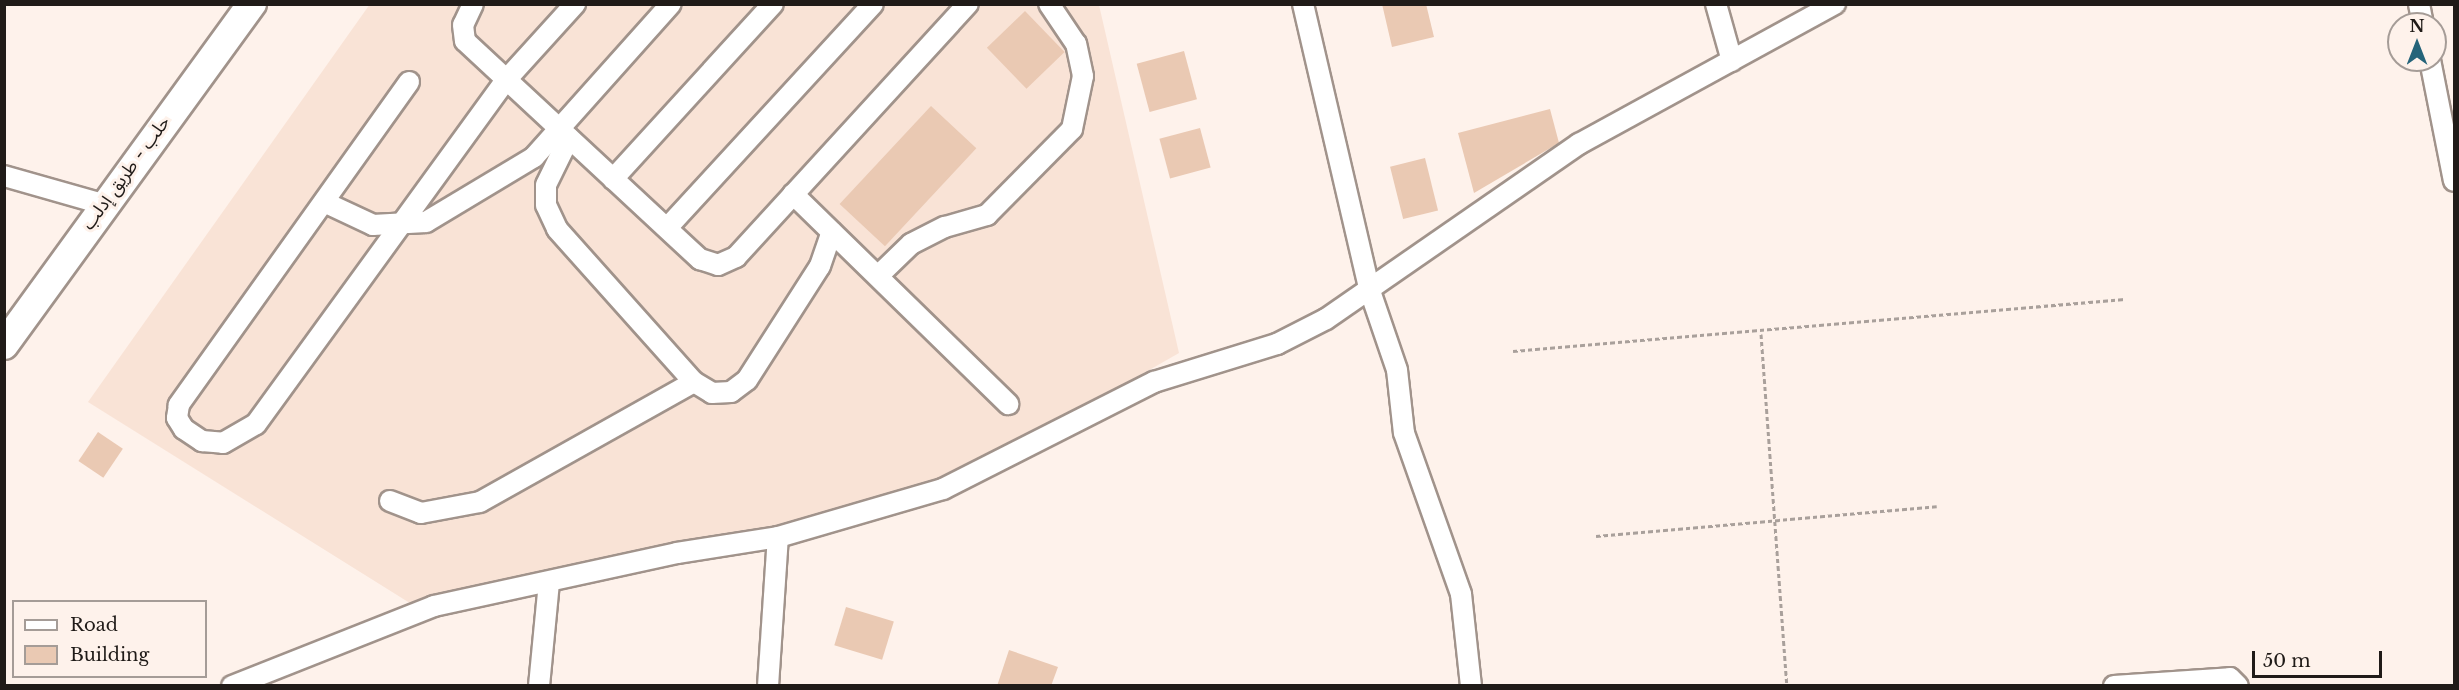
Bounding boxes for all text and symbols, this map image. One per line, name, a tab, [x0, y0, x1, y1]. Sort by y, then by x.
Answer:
north arrow	[2387, 12, 2447, 72]
text: N	[2409, 16, 2425, 36]
street label: حلب - طريق إدلب	[77, 112, 175, 234]
legend	[12, 600, 207, 678]
text: Road	[70, 614, 118, 636]
scale bar	[2255, 639, 2386, 677]
text: Building	[70, 644, 149, 666]
text: 50 m	[2263, 650, 2311, 672]

